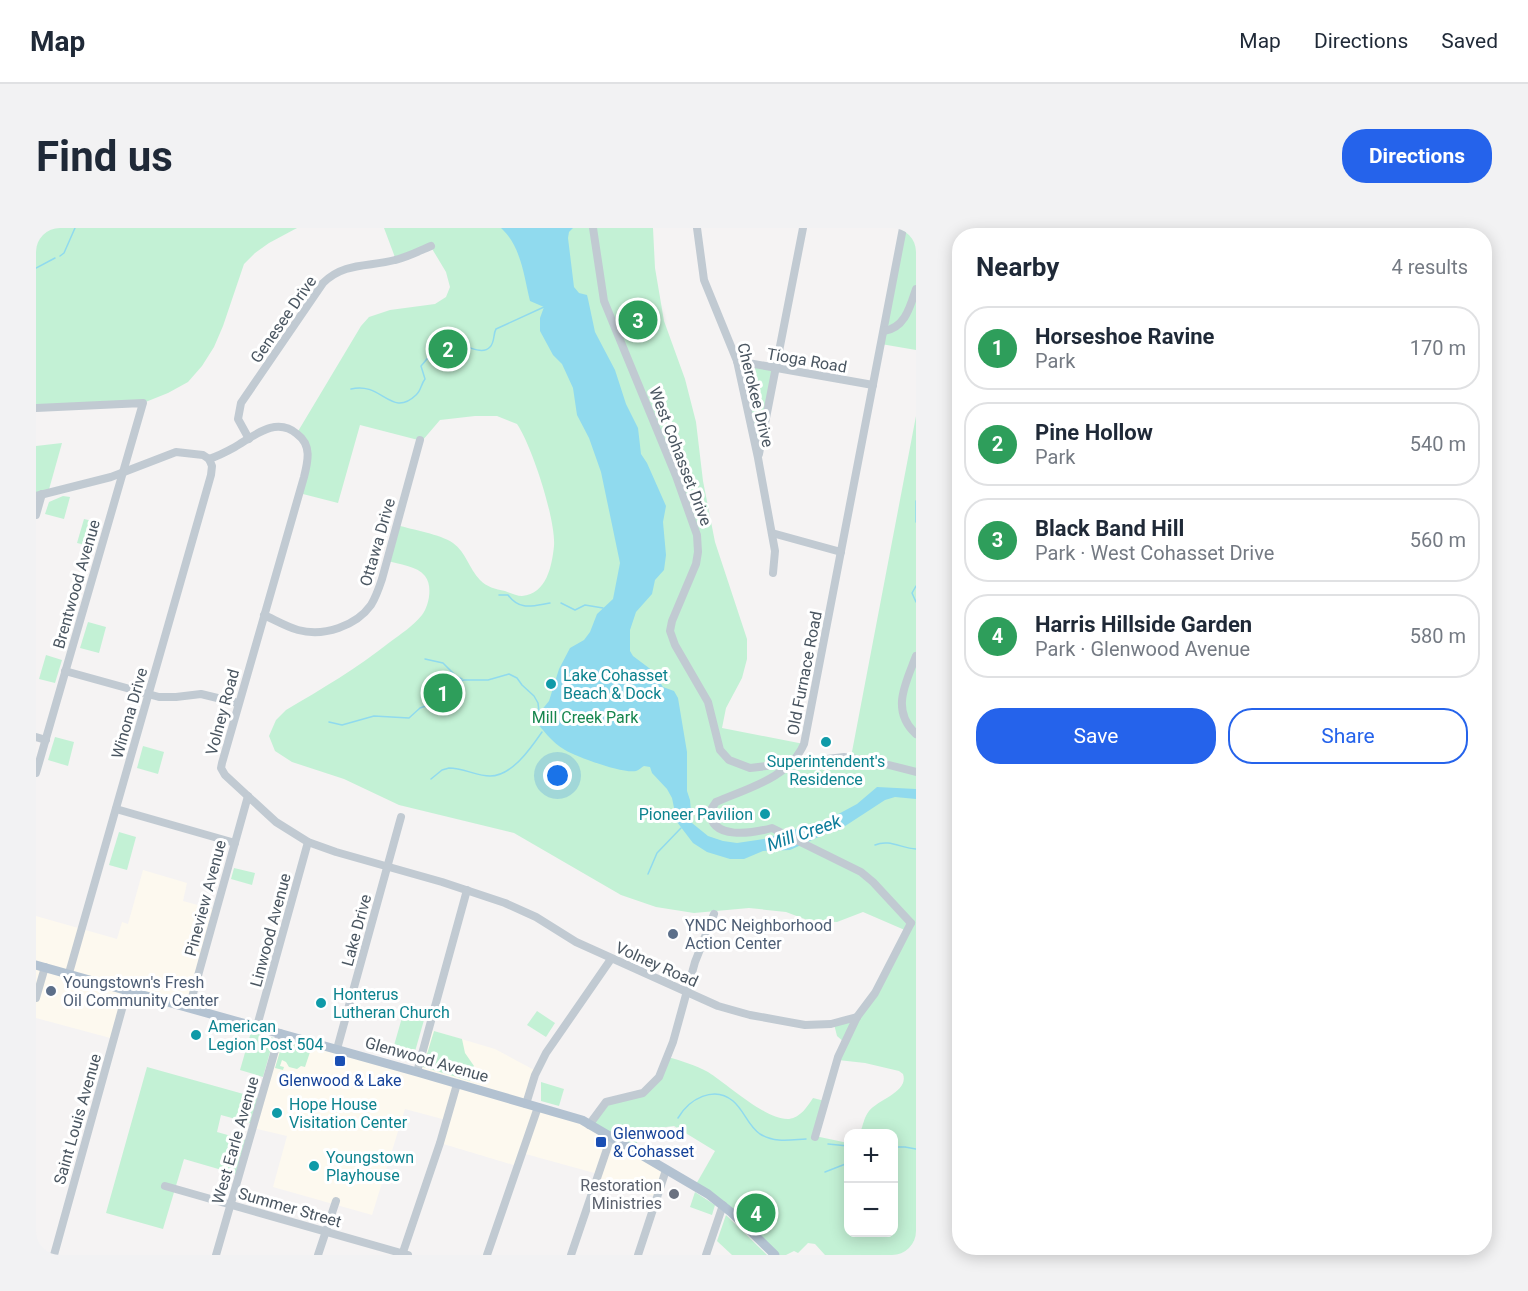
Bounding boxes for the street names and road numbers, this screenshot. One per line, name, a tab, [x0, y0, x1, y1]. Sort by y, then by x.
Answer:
street label: Genesee Drive	[246, 272, 320, 366]
street label: Cherokee Drive	[733, 341, 778, 449]
street label: Tioga Road	[765, 344, 848, 377]
street label: West Cohasset Drive	[645, 384, 716, 528]
street label: Ottawa Drive	[356, 496, 399, 588]
street label: Brentwood Avenue	[49, 517, 104, 651]
street label: Old Furnace Road	[783, 609, 826, 737]
street label: Winona Drive	[107, 666, 151, 761]
street label: Volney Road	[202, 667, 243, 757]
street label: Pineview Avenue	[181, 838, 230, 958]
street label: Linwood Avenue	[246, 871, 295, 989]
street label: Lake Drive	[338, 892, 375, 968]
street label: Volney Road	[613, 938, 701, 991]
street label: Glenwood Avenue	[363, 1033, 491, 1086]
street label: Saint Louis Avenue	[50, 1052, 105, 1187]
street label: West Earle Avenue	[208, 1074, 263, 1206]
street label: Summer Street	[236, 1184, 344, 1231]

